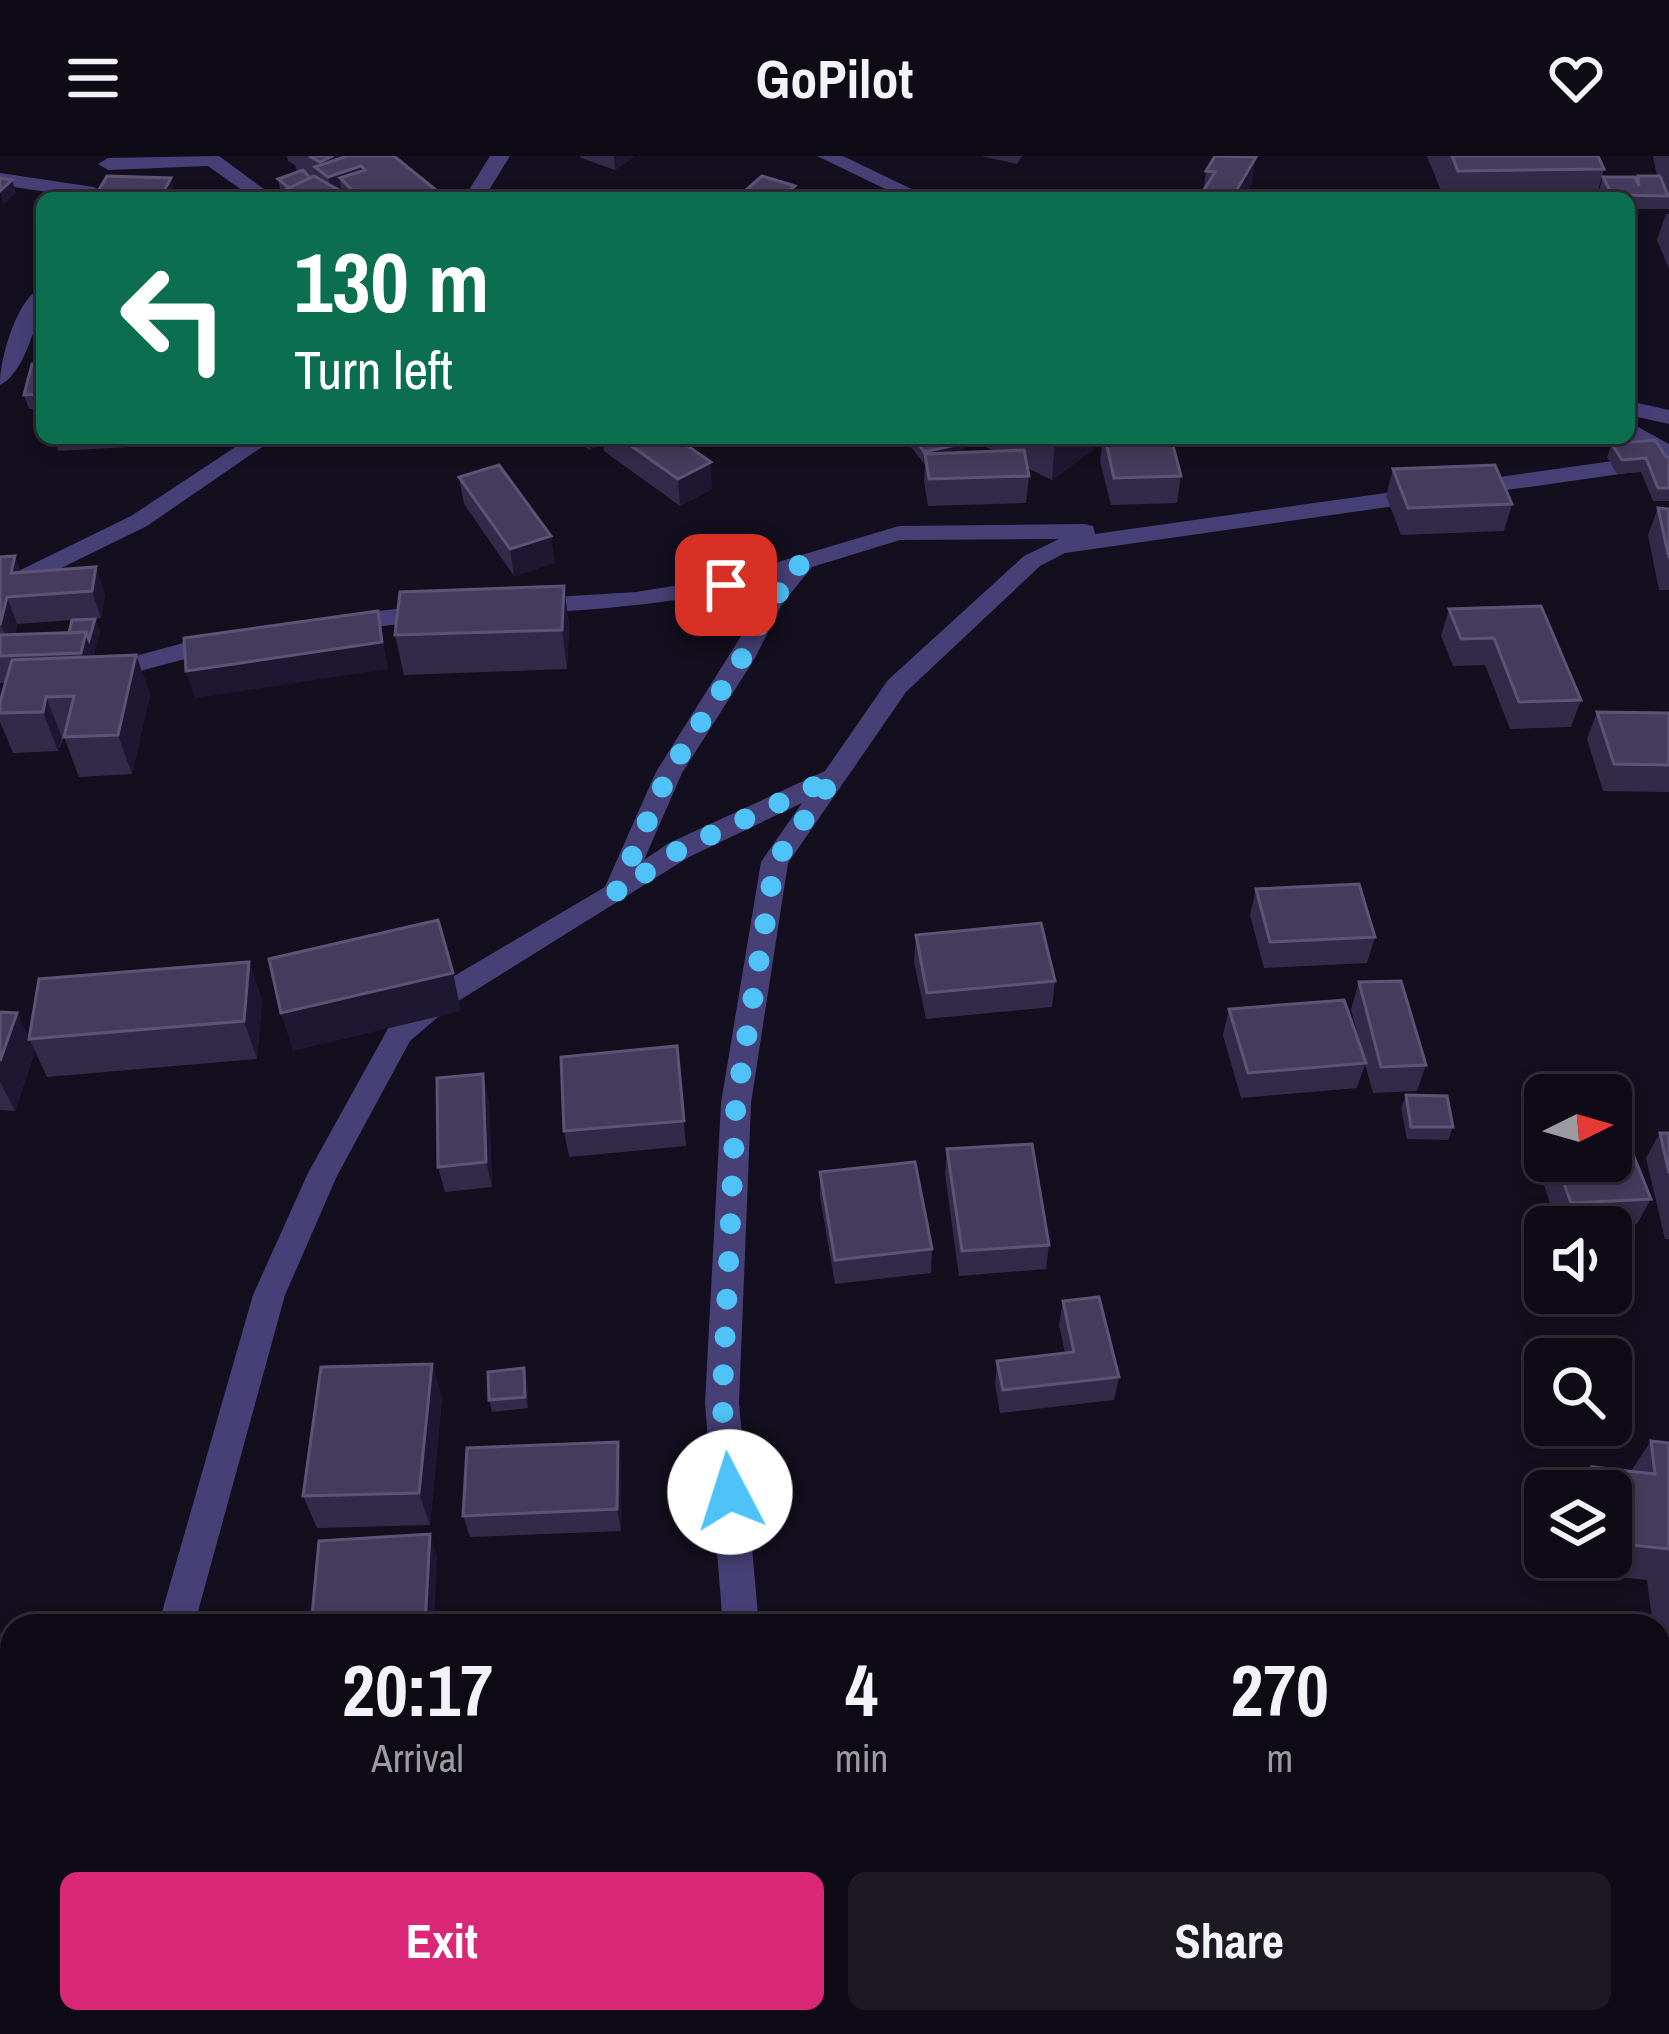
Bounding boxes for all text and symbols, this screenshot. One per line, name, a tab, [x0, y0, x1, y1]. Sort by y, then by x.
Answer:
text: GoPilot	[756, 42, 913, 115]
icon: menu	[60, 45, 126, 111]
icon: heart	[1543, 45, 1609, 111]
text: 130 m	[294, 225, 489, 338]
icon: left	[96, 240, 252, 396]
text: Turn left	[294, 333, 453, 406]
pin	[675, 534, 777, 636]
icon: arrive	[693, 552, 759, 618]
north arrow	[1524, 1074, 1632, 1182]
map controls	[1524, 1074, 1632, 1578]
button: sound	[1524, 1206, 1632, 1314]
button: search	[1524, 1338, 1632, 1446]
position arrow	[667, 1429, 793, 1555]
button: layers	[1524, 1470, 1632, 1578]
text: 20:17	[342, 1641, 493, 1738]
text: 4	[845, 1641, 878, 1738]
text: 270	[1230, 1641, 1329, 1738]
text: Arrival	[371, 1732, 464, 1784]
text: min	[835, 1732, 888, 1784]
text: m	[1266, 1732, 1293, 1784]
button: Exit	[60, 1872, 824, 2010]
button: Share	[848, 1872, 1611, 2010]

